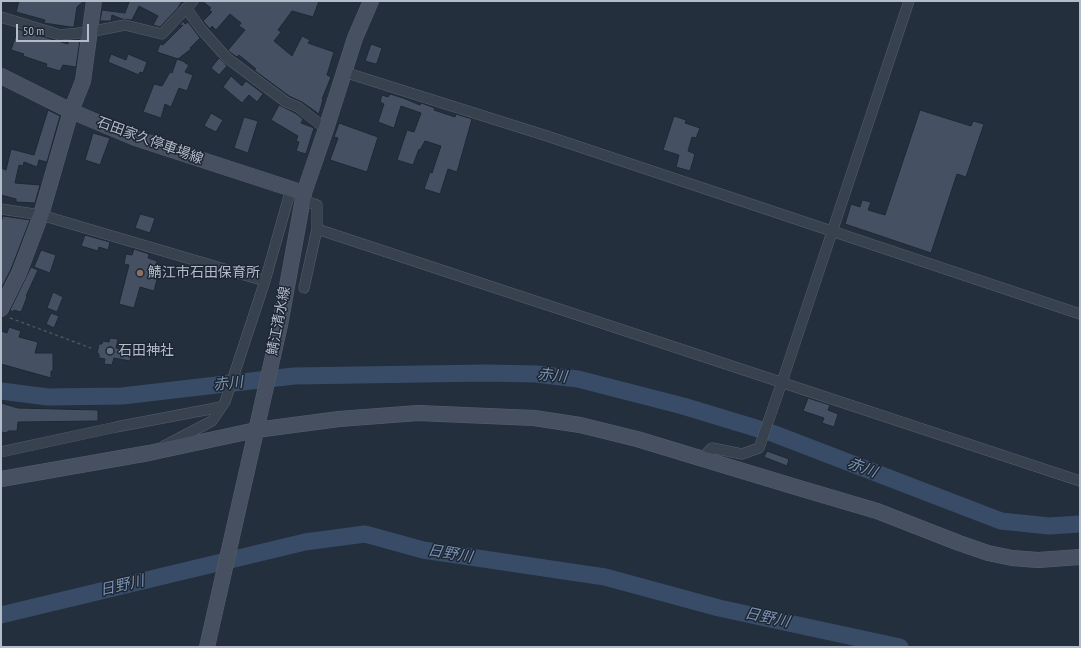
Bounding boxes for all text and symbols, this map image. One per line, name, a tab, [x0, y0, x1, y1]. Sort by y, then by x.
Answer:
scale bar	[18, 16, 91, 42]
text: 50 m	[23, 23, 44, 38]
street label: 石田家久停車場線	[95, 114, 205, 168]
place label: 鯖江市石田保育所	[148, 265, 260, 281]
marker: 鯖江市石田保育所	[135, 268, 145, 278]
street label: 鯖江清水線	[264, 285, 294, 357]
place label: 石田神社	[118, 343, 174, 359]
marker: 石田神社	[105, 346, 115, 356]
water label: 赤川	[536, 365, 568, 387]
water label: 赤川	[212, 373, 244, 395]
water label: 赤川	[845, 454, 879, 482]
water label: 日野川	[426, 542, 474, 566]
water label: 日野川	[98, 572, 146, 600]
water label: 日野川	[743, 605, 791, 631]

